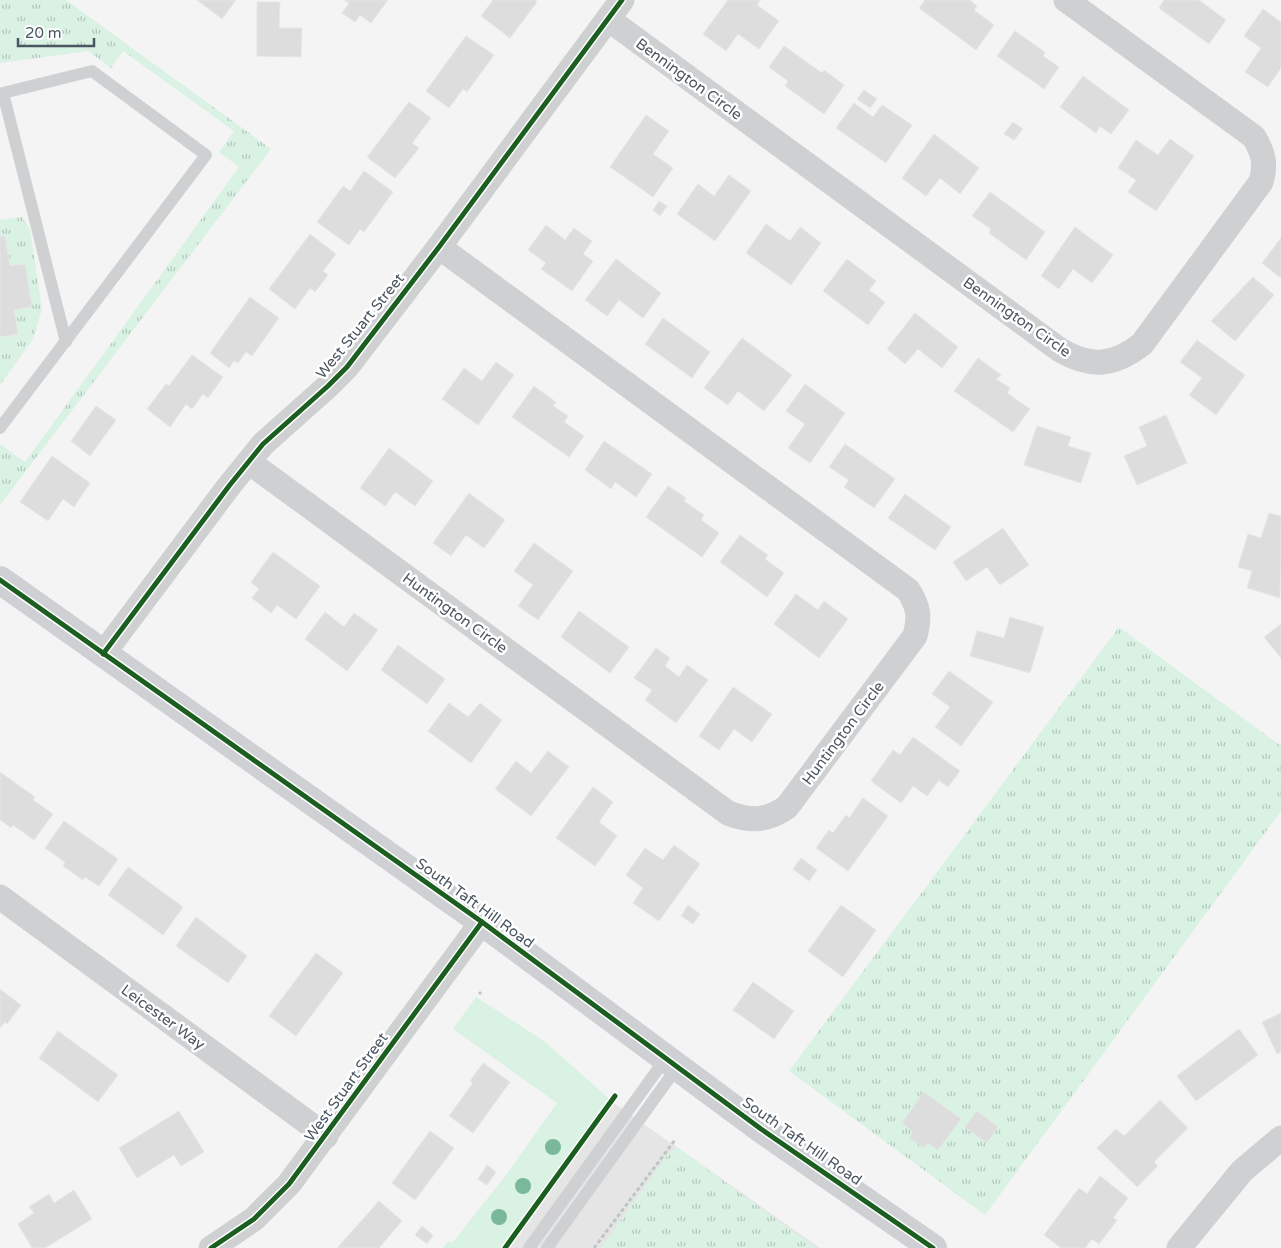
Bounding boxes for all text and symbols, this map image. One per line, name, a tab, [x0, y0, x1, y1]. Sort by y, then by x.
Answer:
scale bar	[18, 15, 94, 47]
text: 20 m	[25, 24, 62, 42]
street label: Bennington Circle	[632, 34, 746, 124]
street label: West Stuart Street	[312, 270, 408, 382]
street label: Bennington Circle	[960, 273, 1074, 361]
street label: Huntington Circle	[399, 569, 511, 657]
street label: Huntington Circle	[798, 678, 888, 788]
street label: South Taft Hill Road	[412, 854, 538, 952]
street label: Leicester Way	[118, 981, 208, 1053]
street label: West Stuart Street	[300, 1029, 392, 1145]
street label: South Taft Hill Road	[739, 1093, 865, 1189]

